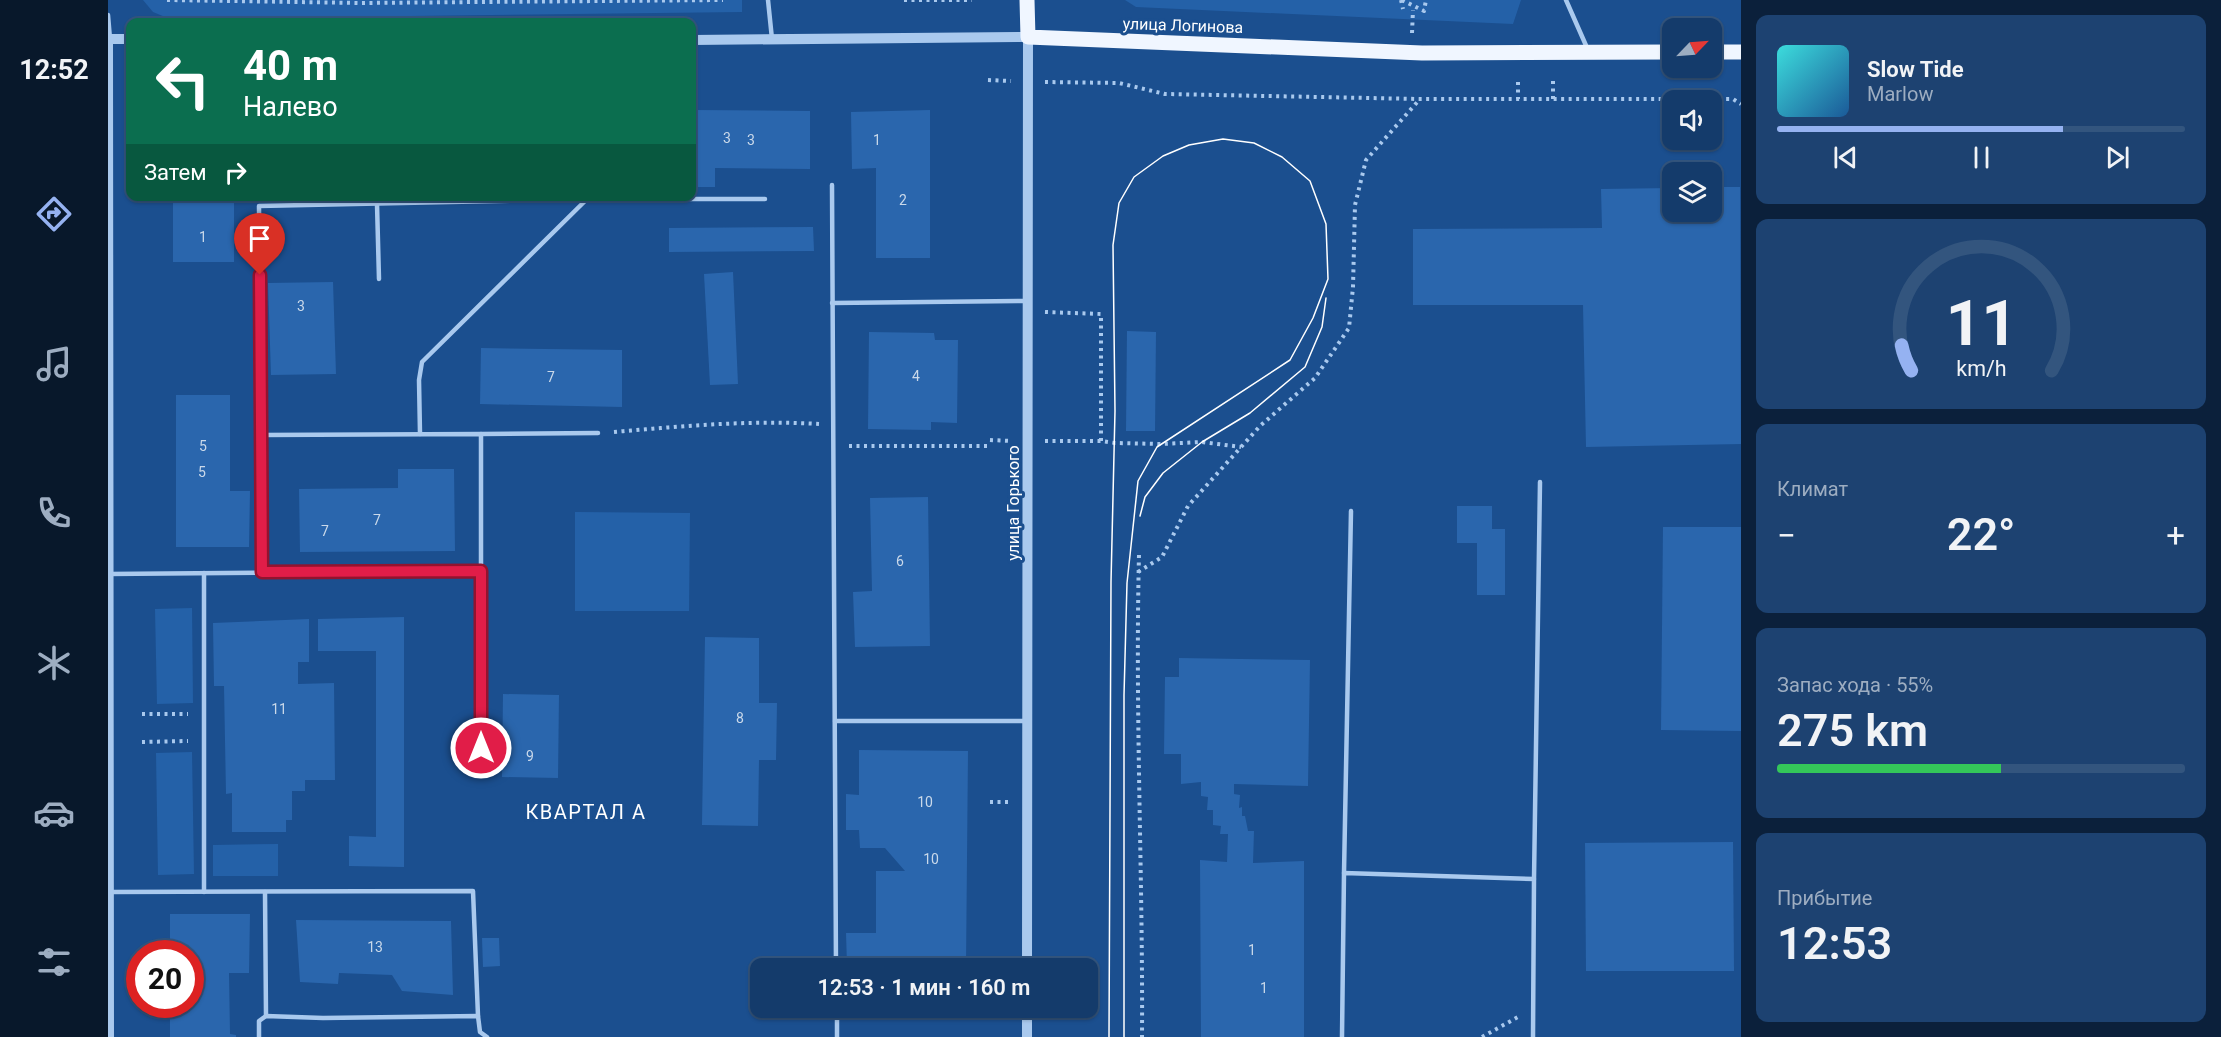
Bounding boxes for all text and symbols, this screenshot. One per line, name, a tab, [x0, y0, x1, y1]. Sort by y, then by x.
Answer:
street label: улица Логинова	[1122, 14, 1244, 37]
north arrow	[1662, 18, 1722, 78]
map controls	[1662, 18, 1722, 222]
text: 40 m	[243, 41, 338, 90]
icon: left	[144, 42, 222, 120]
text: 12:52	[19, 54, 89, 86]
text: Slow Tide	[1867, 57, 1964, 82]
text: Marlow	[1867, 82, 1933, 106]
button: sound	[1662, 90, 1722, 150]
text: Налево	[243, 91, 338, 123]
house number: 3	[723, 130, 731, 146]
house number: 3	[747, 132, 755, 148]
house number: 1	[873, 132, 881, 148]
icon: previous	[1829, 141, 1862, 174]
icon: pause	[1965, 141, 1998, 174]
icon: next	[2101, 141, 2134, 174]
icon: right	[219, 156, 252, 189]
text: Затем	[144, 160, 207, 185]
button: layers	[1662, 162, 1722, 222]
house number: 2	[899, 192, 907, 208]
icon: directions	[33, 193, 75, 235]
pin	[234, 213, 285, 275]
icon: arrive	[243, 222, 276, 255]
house number: 1	[199, 229, 207, 245]
text: 11	[1945, 287, 2017, 360]
house number: 3	[297, 298, 305, 314]
icon: music	[33, 343, 75, 385]
text: km/h	[1956, 357, 2006, 382]
house number: 4	[912, 368, 920, 384]
house number: 7	[547, 369, 555, 385]
house number: 5	[199, 438, 207, 454]
street label: улица Горького	[1004, 445, 1023, 561]
house number: 5	[198, 464, 206, 480]
text: Климат	[1777, 477, 1848, 501]
icon: phone	[33, 492, 75, 534]
text: 22°	[1947, 508, 2015, 561]
house number: 7	[373, 512, 381, 528]
text: −	[1777, 516, 1796, 555]
text: +	[2166, 516, 2185, 555]
house number: 7	[321, 523, 329, 539]
house number: 6	[896, 553, 904, 569]
icon: climate	[33, 642, 75, 684]
text: Запас хода · 55%	[1777, 673, 1933, 697]
house number: 11	[271, 701, 287, 717]
text: 275 km	[1777, 704, 1928, 757]
house number: 8	[736, 710, 744, 726]
position arrow	[449, 716, 513, 780]
house number: 9	[526, 748, 534, 764]
icon: car	[33, 792, 75, 834]
house number: 10	[917, 794, 933, 810]
district label: КВАРТАЛ А	[525, 800, 647, 824]
house number: 10	[923, 851, 939, 867]
text: Прибытие	[1777, 886, 1872, 910]
text: 12:53	[1777, 917, 1892, 970]
house number: 13	[367, 939, 383, 955]
speed limit sign: 20	[126, 940, 204, 1018]
icon: filters	[33, 941, 75, 983]
house number: 1	[1248, 942, 1256, 958]
text: 12:53 · 1 мин · 160 m	[818, 975, 1030, 1000]
house number: 1	[1260, 980, 1268, 996]

